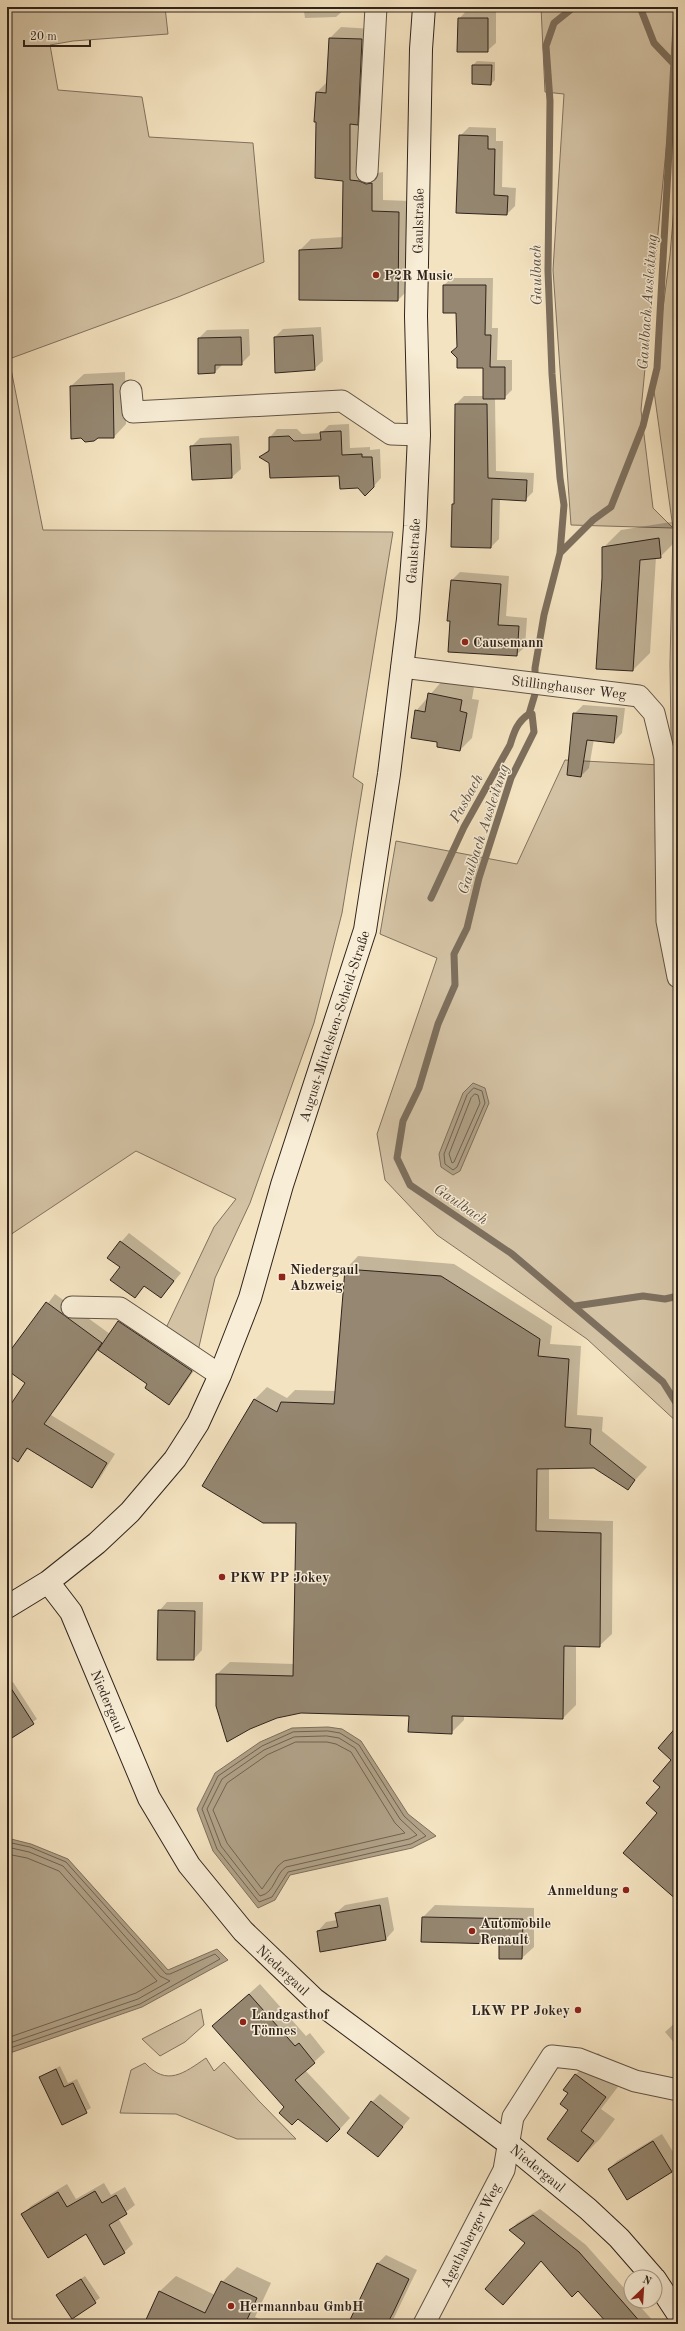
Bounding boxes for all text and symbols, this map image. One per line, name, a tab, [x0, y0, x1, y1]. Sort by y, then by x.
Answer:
scale bar	[24, 22, 90, 48]
text: 20 m	[30, 31, 57, 43]
street label: Gaulstraße	[411, 188, 427, 254]
water label: Gaulbach Ausleitung	[636, 234, 661, 370]
water label: Gaulbach	[529, 244, 546, 306]
place label: P2R Music	[384, 269, 453, 283]
marker: P2R Music	[371, 270, 381, 280]
street label: Gaulstraße	[405, 518, 423, 584]
place label: Causemann	[473, 636, 544, 650]
marker: Causemann	[460, 637, 470, 647]
street label: Stillinghauser Weg	[511, 674, 628, 702]
water label: Gaulbach Ausleitung	[456, 762, 513, 896]
water label: Pasbach	[447, 772, 487, 826]
street label: August-Mittelsten-Scheid-Straße	[297, 929, 373, 1124]
water label: Gaulbach	[431, 1182, 490, 1229]
place label: Niedergaul Abzweig	[290, 1263, 359, 1293]
marker: Niedergaul Abzweig	[277, 1272, 287, 1282]
place label: PKW PP Jokey	[230, 1571, 330, 1585]
marker: PKW PP Jokey	[217, 1572, 227, 1582]
street label: Niedergaul	[88, 1668, 127, 1735]
place label: Anmeldung	[547, 1884, 618, 1898]
marker: Anmeldung	[621, 1885, 631, 1895]
place label: Automobile Renault	[480, 1917, 551, 1947]
marker: Automobile Renault	[467, 1926, 477, 1936]
street label: Niedergaul	[253, 1943, 311, 1999]
place label: LKW PP Jokey	[471, 2004, 570, 2018]
marker: LKW PP Jokey	[573, 2005, 583, 2015]
place label: Landgasthof Tönnes	[251, 2008, 330, 2038]
marker: Landgasthof Tönnes	[238, 2017, 248, 2027]
street label: Niedergaul	[507, 2142, 568, 2195]
street label: Agathaberger Weg	[438, 2181, 503, 2290]
north arrow	[623, 2269, 663, 2309]
text: N	[640, 2275, 653, 2288]
place label: Hermannbau GmbH	[239, 2300, 363, 2314]
marker: Hermannbau GmbH	[226, 2301, 236, 2311]

